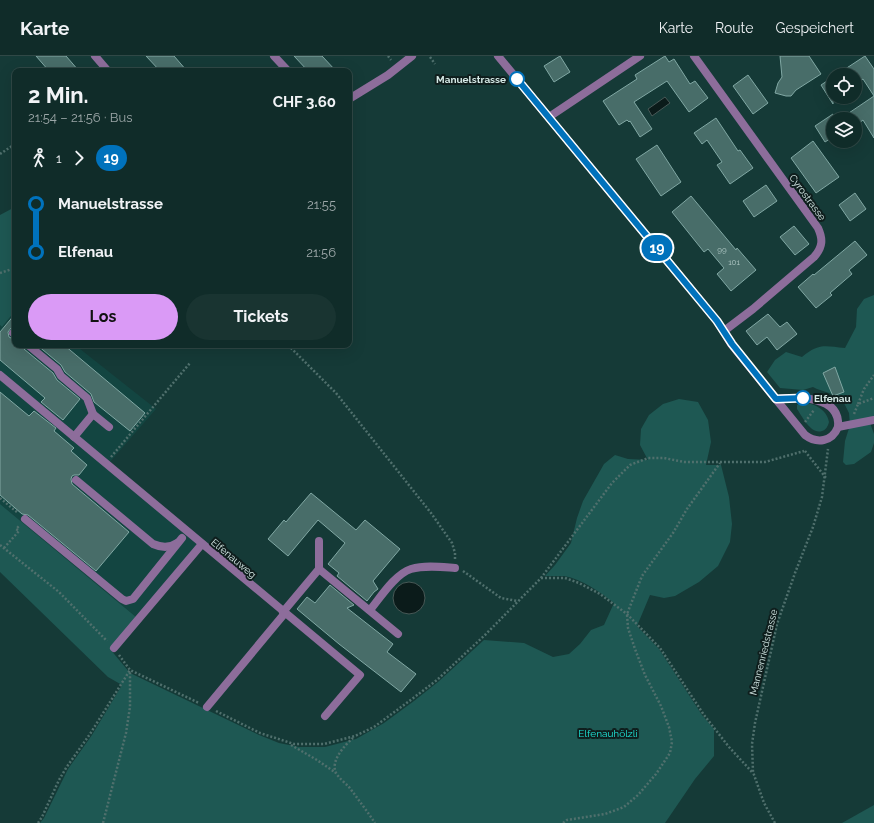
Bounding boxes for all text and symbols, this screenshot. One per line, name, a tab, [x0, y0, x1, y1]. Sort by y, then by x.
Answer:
text: Karte	[20, 17, 69, 39]
text: Karte	[659, 20, 693, 36]
text: Route	[715, 20, 753, 36]
text: Gespeichert	[775, 20, 854, 36]
map controls	[826, 68, 862, 148]
button: locate	[826, 68, 862, 104]
marker: Manuelstrasse	[509, 71, 525, 87]
place label: Manuelstrasse	[436, 74, 506, 85]
text: 2 Min.	[28, 82, 89, 108]
text: CHF 3.60	[273, 93, 336, 111]
text: 21:54 – 21:56 · Bus	[28, 110, 132, 125]
button: layers	[826, 112, 862, 148]
icon: walk	[28, 147, 50, 169]
icon: forward	[68, 147, 90, 169]
text: 19	[104, 150, 119, 166]
text: 1	[56, 151, 62, 166]
street label: Cyrostrasse	[787, 172, 828, 223]
text: Manuelstrasse	[58, 195, 163, 213]
text: 21:55	[307, 197, 336, 212]
line badge: 19	[639, 235, 675, 261]
text: 19	[649, 240, 665, 256]
text: Elfenau	[58, 243, 113, 261]
text: 21:56	[306, 245, 336, 260]
house number: 99	[717, 245, 727, 255]
house number: 101	[728, 257, 740, 267]
button: Los	[28, 294, 178, 340]
button: Tickets	[186, 294, 336, 340]
marker: Elfenau	[795, 390, 811, 406]
place label: Elfenau	[814, 393, 851, 404]
street label: Elfenauweg	[209, 536, 258, 580]
street label: Mannenriedstrasse	[748, 608, 779, 696]
park label: Elfenauhölzli	[578, 728, 638, 739]

